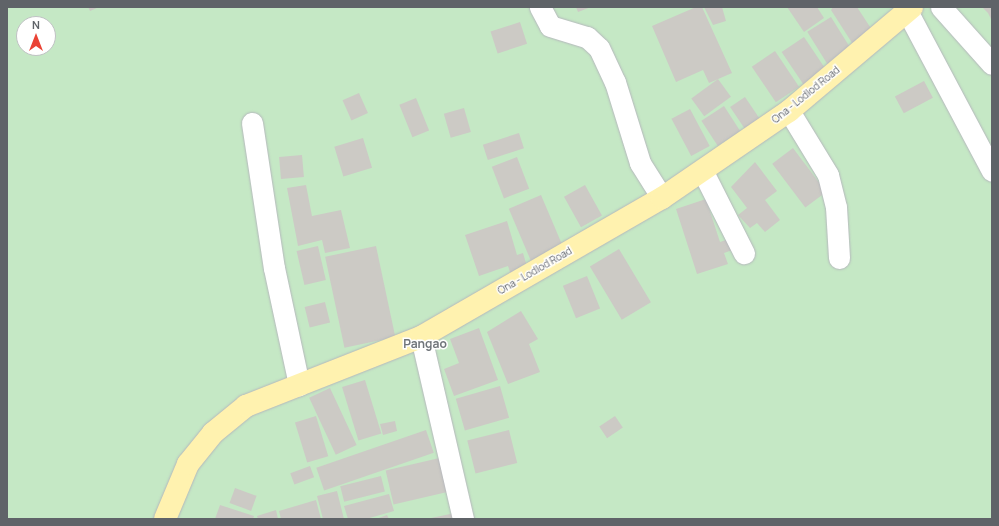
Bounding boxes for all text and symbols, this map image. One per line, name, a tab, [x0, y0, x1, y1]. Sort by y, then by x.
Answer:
north arrow	[16, 16, 56, 56]
text: N	[32, 17, 40, 32]
street label: Ona - Lodlod Road	[770, 64, 842, 126]
street label: Ona - Lodlod Road	[496, 245, 574, 297]
district label: Pangao	[403, 337, 447, 351]

